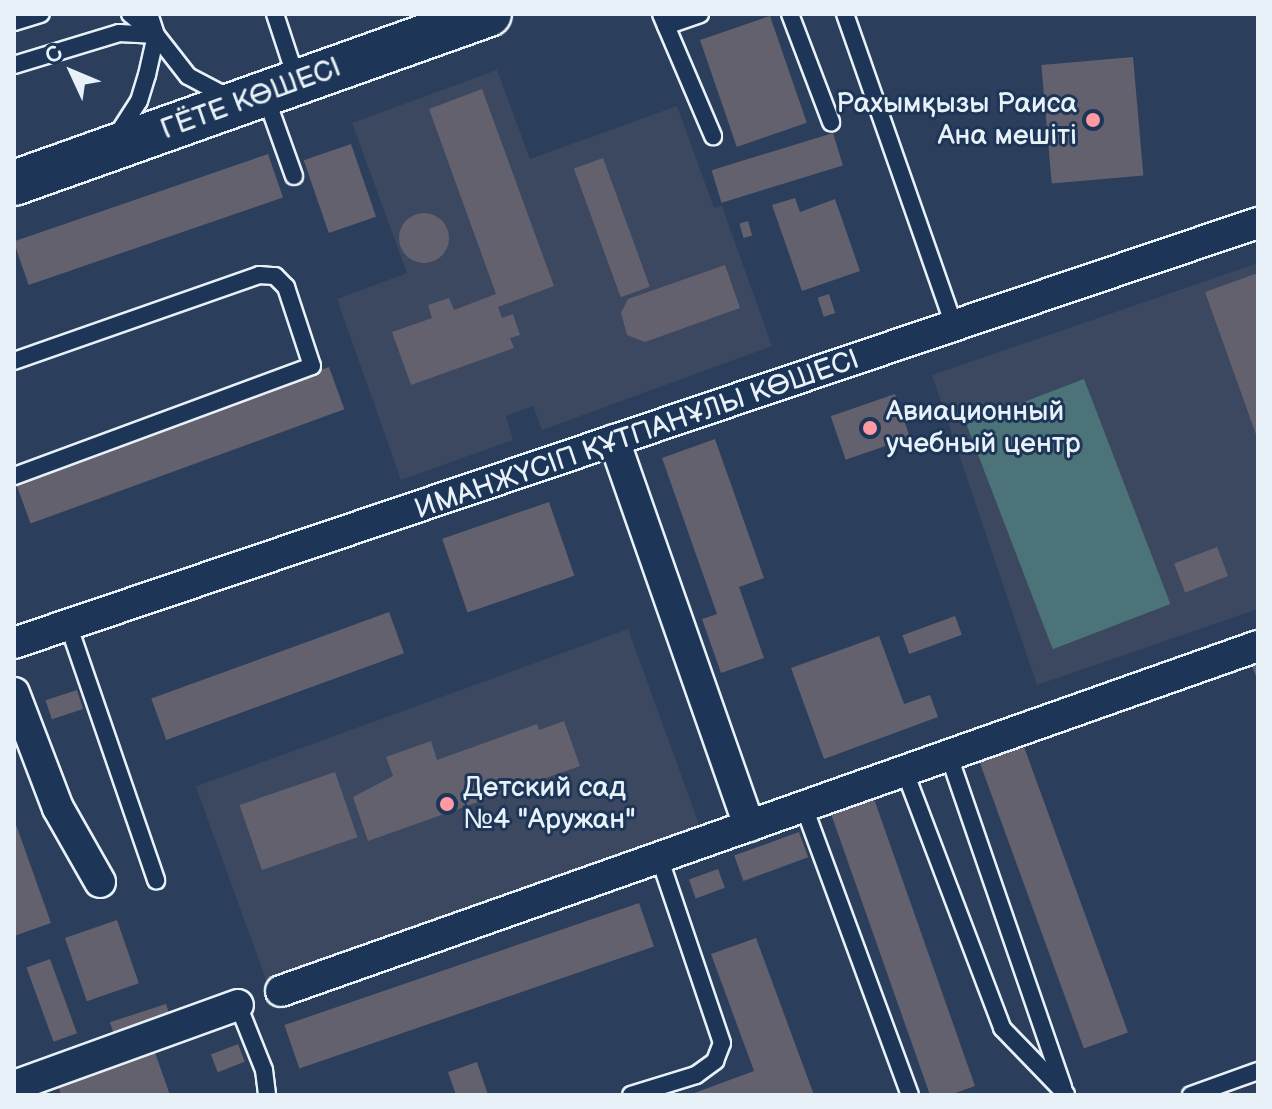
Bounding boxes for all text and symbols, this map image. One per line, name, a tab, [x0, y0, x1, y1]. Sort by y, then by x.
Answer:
north arrow	[32, 32, 112, 112]
text: С	[39, 40, 69, 70]
street label: ГЁТЕ КӨШЕСІ	[156, 51, 346, 147]
place label: Рахымқызы Раиса Ана мешіті	[836, 87, 1077, 153]
marker: Рахымқызы Раиса Ана мешіті	[1084, 111, 1102, 129]
street label: ИМАНЖҮСІП ҚҰТПАНҰЛЫ КӨШЕСІ	[411, 343, 863, 527]
place label: Авиационный учебный центр	[886, 395, 1081, 461]
marker: Авиационный учебный центр	[861, 419, 879, 437]
place label: Детский сад №4 "Аружан"	[463, 771, 636, 837]
marker: Детский сад №4 "Аружан"	[438, 795, 456, 813]

